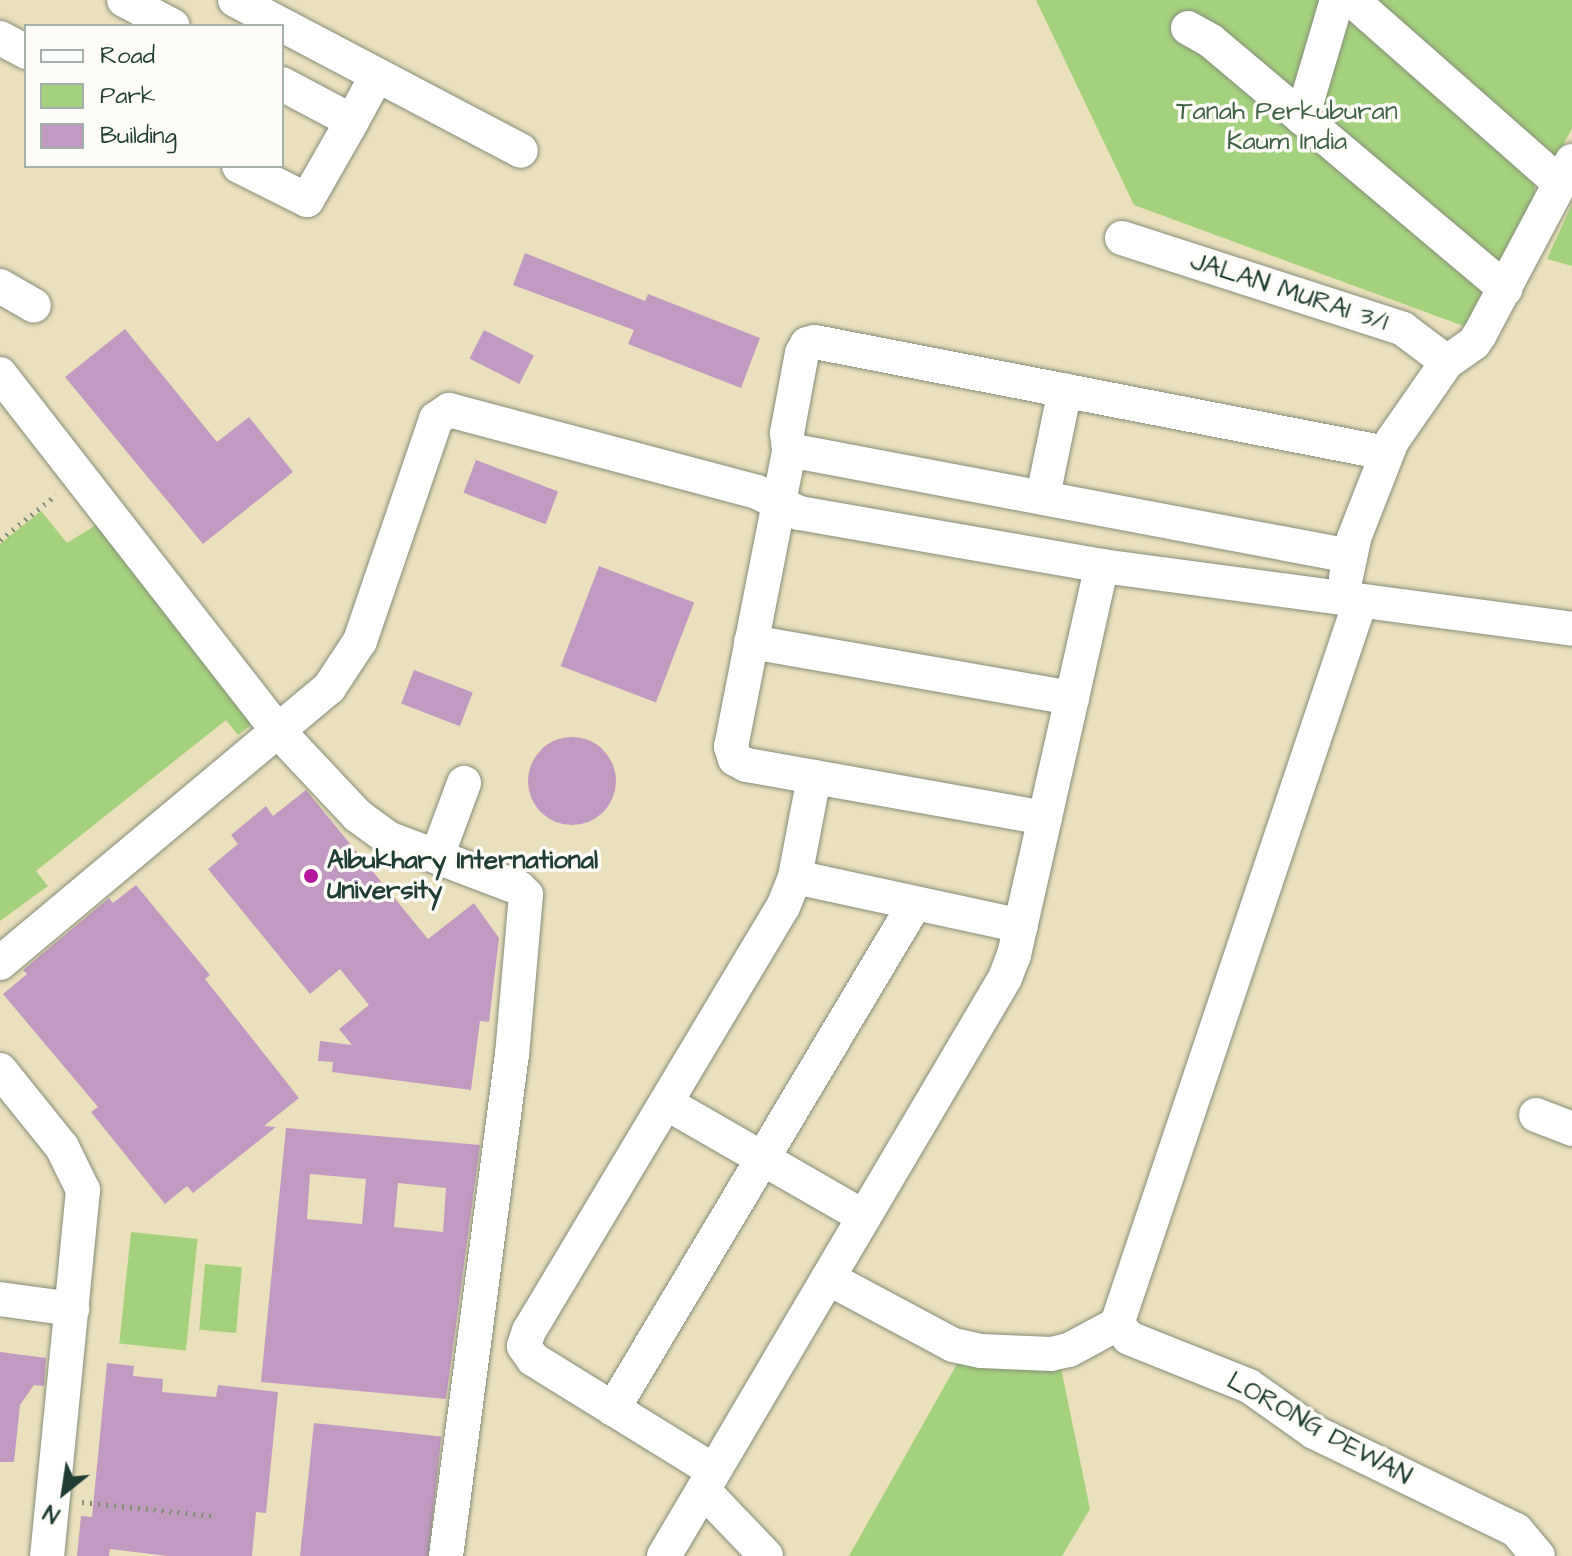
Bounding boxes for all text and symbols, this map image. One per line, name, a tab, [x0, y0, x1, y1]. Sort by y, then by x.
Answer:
legend	[24, 24, 284, 168]
text: Road	[100, 39, 155, 73]
text: Park	[100, 79, 156, 113]
park label: Tanah Perkuburan Kaum India	[1176, 96, 1398, 158]
text: Building	[100, 119, 177, 153]
street label: JALAN MURAI 3/1	[1186, 245, 1392, 339]
place label: Albukhary International University	[327, 845, 598, 906]
marker: Albukhary International University	[302, 867, 320, 885]
street label: LORONG DEWAN	[1221, 1365, 1417, 1493]
north arrow	[24, 1452, 104, 1532]
text: N	[38, 1496, 65, 1530]

